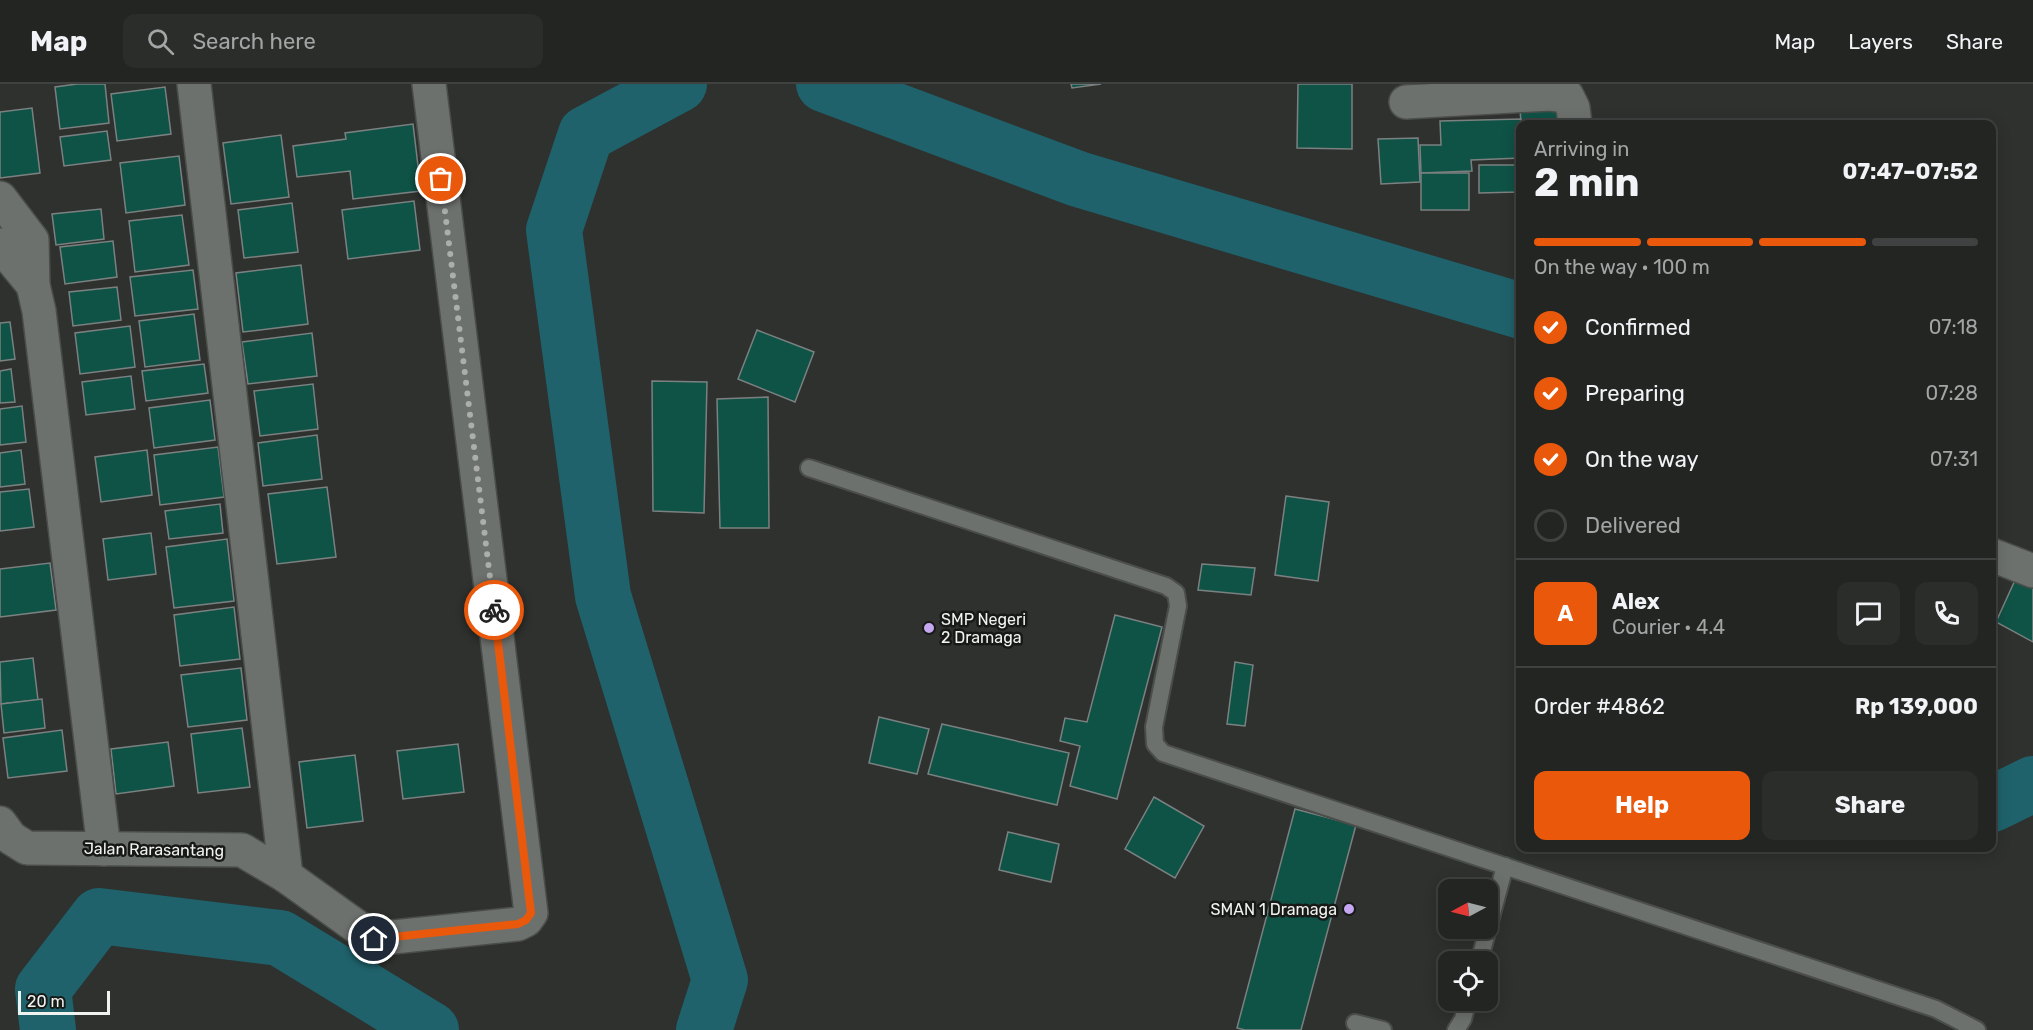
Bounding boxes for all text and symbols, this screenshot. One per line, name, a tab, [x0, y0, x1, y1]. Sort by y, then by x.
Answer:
search box	[123, 14, 543, 68]
text: Map	[30, 25, 87, 58]
icon: search	[144, 25, 177, 58]
text: Search here	[192, 28, 316, 55]
text: Map	[1774, 29, 1815, 54]
text: Layers	[1848, 29, 1913, 54]
text: Share	[1946, 29, 2003, 54]
text: Arriving in	[1534, 137, 1629, 161]
pin	[415, 153, 466, 204]
text: 07:47–07:52	[1843, 158, 1978, 185]
text: 2 min	[1534, 160, 1640, 206]
icon: bag	[424, 162, 457, 195]
text: On the way · 100 m	[1534, 255, 1710, 279]
icon: check	[1534, 311, 1567, 344]
text: Confirmed	[1585, 314, 1691, 341]
text: 07:18	[1929, 315, 1978, 339]
icon: check	[1534, 377, 1567, 410]
text: Preparing	[1585, 380, 1685, 407]
text: 07:28	[1925, 381, 1978, 405]
icon: check	[1534, 443, 1567, 476]
text: On the way	[1585, 446, 1699, 473]
text: 07:31	[1930, 447, 1978, 471]
text: Delivered	[1585, 512, 1681, 539]
courier	[464, 580, 524, 640]
button: chat	[1837, 582, 1900, 645]
button: phone	[1915, 582, 1978, 645]
text: Alex	[1612, 588, 1660, 615]
icon: bike	[478, 594, 511, 627]
text: A	[1558, 600, 1573, 627]
place label: SMP Negeri 2 Dramaga	[941, 610, 1026, 647]
text: Courier · 4.4	[1612, 615, 1725, 639]
marker: SMP Negeri 2 Dramaga	[922, 621, 936, 635]
text: Order #4862	[1534, 693, 1665, 720]
text: Rp 139,000	[1855, 693, 1978, 720]
button: Help	[1534, 771, 1750, 840]
button: Share	[1762, 771, 1978, 840]
street label: Jalan Rarasantang	[84, 839, 224, 860]
north arrow	[1438, 879, 1498, 939]
map controls	[1438, 879, 1498, 1011]
place label: SMAN 1 Dramaga	[1211, 900, 1337, 919]
marker: SMAN 1 Dramaga	[1342, 902, 1356, 916]
pin	[348, 913, 399, 964]
icon: home	[357, 922, 390, 955]
button: locate	[1438, 951, 1498, 1011]
scale bar	[18, 988, 110, 1016]
text: 20 m	[27, 992, 65, 1011]

